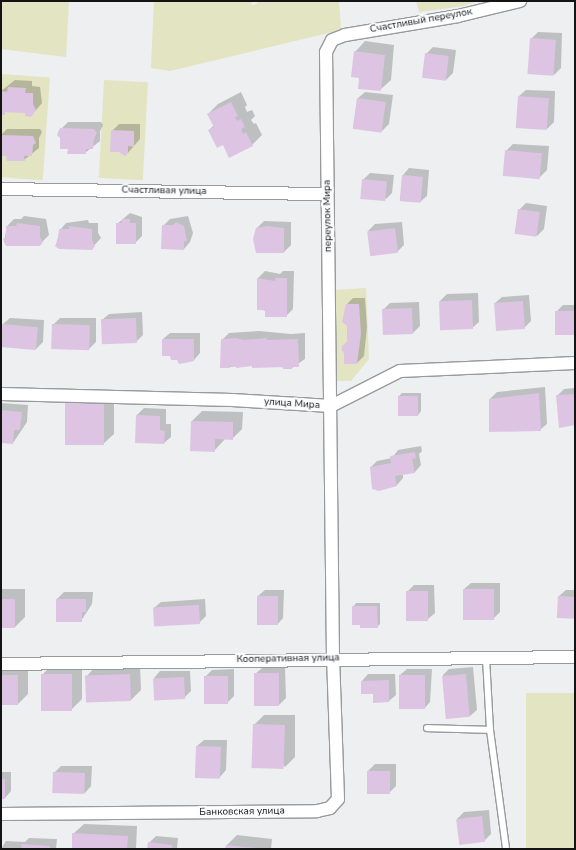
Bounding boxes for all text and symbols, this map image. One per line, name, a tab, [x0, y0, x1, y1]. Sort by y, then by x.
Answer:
street label: Счастливый переулок	[369, 6, 473, 36]
street label: переулок Мира	[321, 180, 335, 252]
street label: Счастливая улица	[121, 184, 207, 198]
street label: улица Мира	[264, 396, 320, 412]
street label: Кооперативная улица	[236, 652, 340, 666]
street label: Банковская улица	[199, 805, 285, 819]

